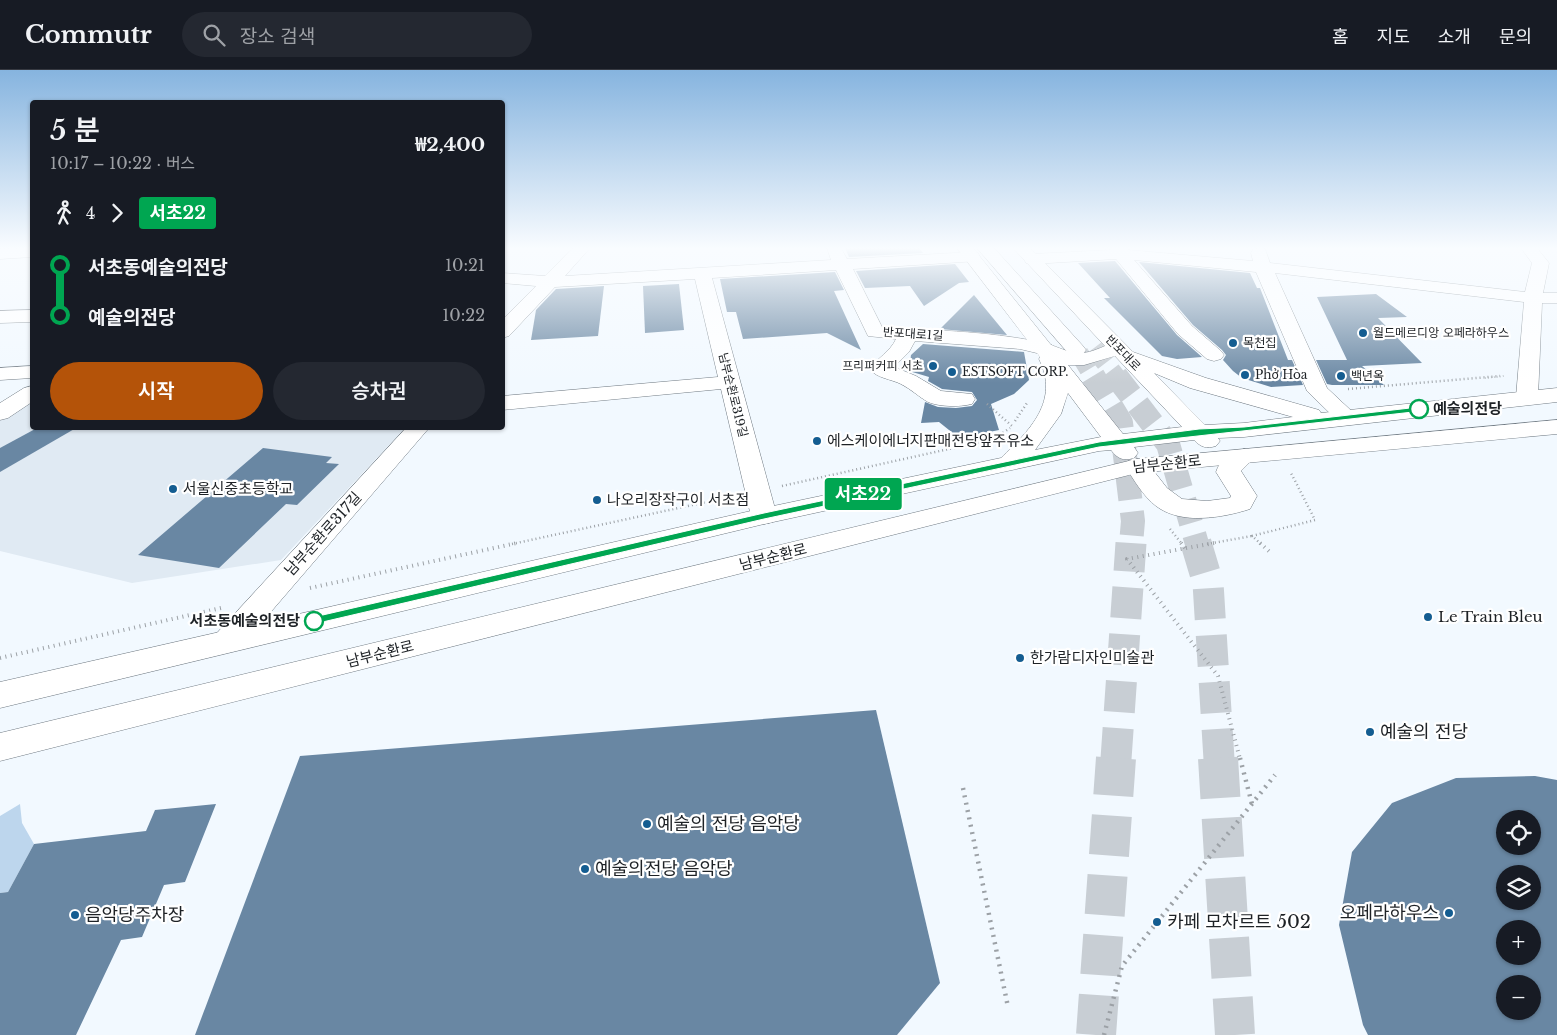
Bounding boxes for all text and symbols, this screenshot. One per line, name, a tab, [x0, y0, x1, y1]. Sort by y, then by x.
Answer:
search box	[182, 12, 532, 57]
text: Commutr	[25, 20, 152, 49]
icon: search	[200, 21, 228, 49]
text: 장소 검색	[240, 25, 315, 48]
text: 홈	[1332, 26, 1349, 48]
text: 지도	[1377, 26, 1410, 48]
text: 소개	[1438, 26, 1471, 48]
text: 문의	[1499, 26, 1532, 48]
text: 5 분	[50, 113, 100, 148]
text: ₩2,400	[415, 133, 485, 156]
text: 10:17 – 10:22 · 버스	[50, 153, 195, 173]
icon: walk	[50, 199, 78, 227]
icon: forward	[103, 199, 131, 227]
text: 서초22	[149, 202, 206, 224]
text: 4	[86, 203, 95, 223]
text: 10:21	[445, 255, 485, 275]
text: 서초동예술의전당	[88, 256, 228, 279]
text: 10:22	[442, 305, 485, 325]
text: 예술의전당	[88, 306, 175, 329]
street label: 반포대로1길	[882, 324, 944, 343]
place label: 월드메르디앙 오페라하우스	[1373, 325, 1509, 340]
marker: 월드메르디앙 오페라하우스	[1357, 327, 1369, 339]
street label: 반포대로	[1103, 332, 1144, 374]
place label: 목천집	[1243, 335, 1276, 350]
marker: 목천집	[1227, 337, 1239, 349]
street label: 남부순환로319길	[716, 351, 751, 439]
place label: 프리퍼커피 서초	[842, 358, 923, 373]
marker: 프리퍼커피 서초	[927, 360, 939, 372]
button: 시작	[50, 362, 263, 420]
button: 승차권	[273, 362, 485, 420]
place label: ESTSOFT CORP.	[962, 364, 1069, 379]
marker: ESTSOFT CORP.	[946, 366, 958, 378]
place label: Phở Hòa	[1255, 367, 1308, 382]
place label: 백년옥	[1351, 368, 1384, 383]
marker: Phở Hòa	[1239, 369, 1251, 381]
marker: 백년옥	[1335, 370, 1347, 382]
marker: 예술의전당	[1409, 399, 1429, 419]
place label: 예술의전당	[1433, 399, 1502, 418]
place label: 에스케이에너지판매전당앞주유소	[827, 431, 1034, 450]
marker: 에스케이에너지판매전당앞주유소	[811, 435, 823, 447]
street label: 남부순환로	[1132, 450, 1202, 477]
line badge: 서초22	[828, 478, 898, 510]
place label: 서울신중초등학교	[183, 479, 293, 498]
marker: 서울신중초등학교	[167, 483, 179, 495]
text: 서초22	[835, 483, 891, 505]
street label: 남부순환로317길	[280, 488, 365, 580]
place label: 나오리장작구이 서초점	[607, 490, 749, 509]
marker: 나오리장작구이 서초점	[591, 494, 603, 506]
street label: 남부순환로	[737, 539, 809, 574]
place label: Le Train Bleu	[1438, 607, 1543, 626]
place label: 서초동예술의전당	[190, 611, 300, 630]
marker: 서초동예술의전당	[304, 611, 324, 631]
marker: Le Train Bleu	[1422, 611, 1434, 623]
street label: 남부순환로	[344, 636, 416, 671]
place label: 한가람디자인미술관	[1030, 648, 1154, 667]
marker: 한가람디자인미술관	[1014, 652, 1026, 664]
place label: 예술의 전당	[1380, 721, 1468, 743]
marker: 예술의 전당	[1364, 726, 1376, 738]
map controls	[1496, 810, 1541, 1020]
button: locate	[1496, 810, 1541, 855]
place label: 예술의 전당 음악당	[657, 813, 800, 835]
marker: 예술의 전당 음악당	[641, 818, 653, 830]
place label: 예술의전당 음악당	[595, 858, 733, 880]
marker: 예술의전당 음악당	[579, 863, 591, 875]
button: layers	[1496, 865, 1541, 910]
place label: 오페라하우스	[1340, 902, 1439, 924]
place label: 음악당주차장	[85, 904, 184, 926]
marker: 오페라하우스	[1443, 907, 1455, 919]
marker: 음악당주차장	[69, 909, 81, 921]
place label: 카페 모차르트 502	[1167, 911, 1311, 933]
marker: 카페 모차르트 502	[1151, 916, 1163, 928]
button: +	[1496, 920, 1541, 965]
button: −	[1496, 975, 1541, 1020]

